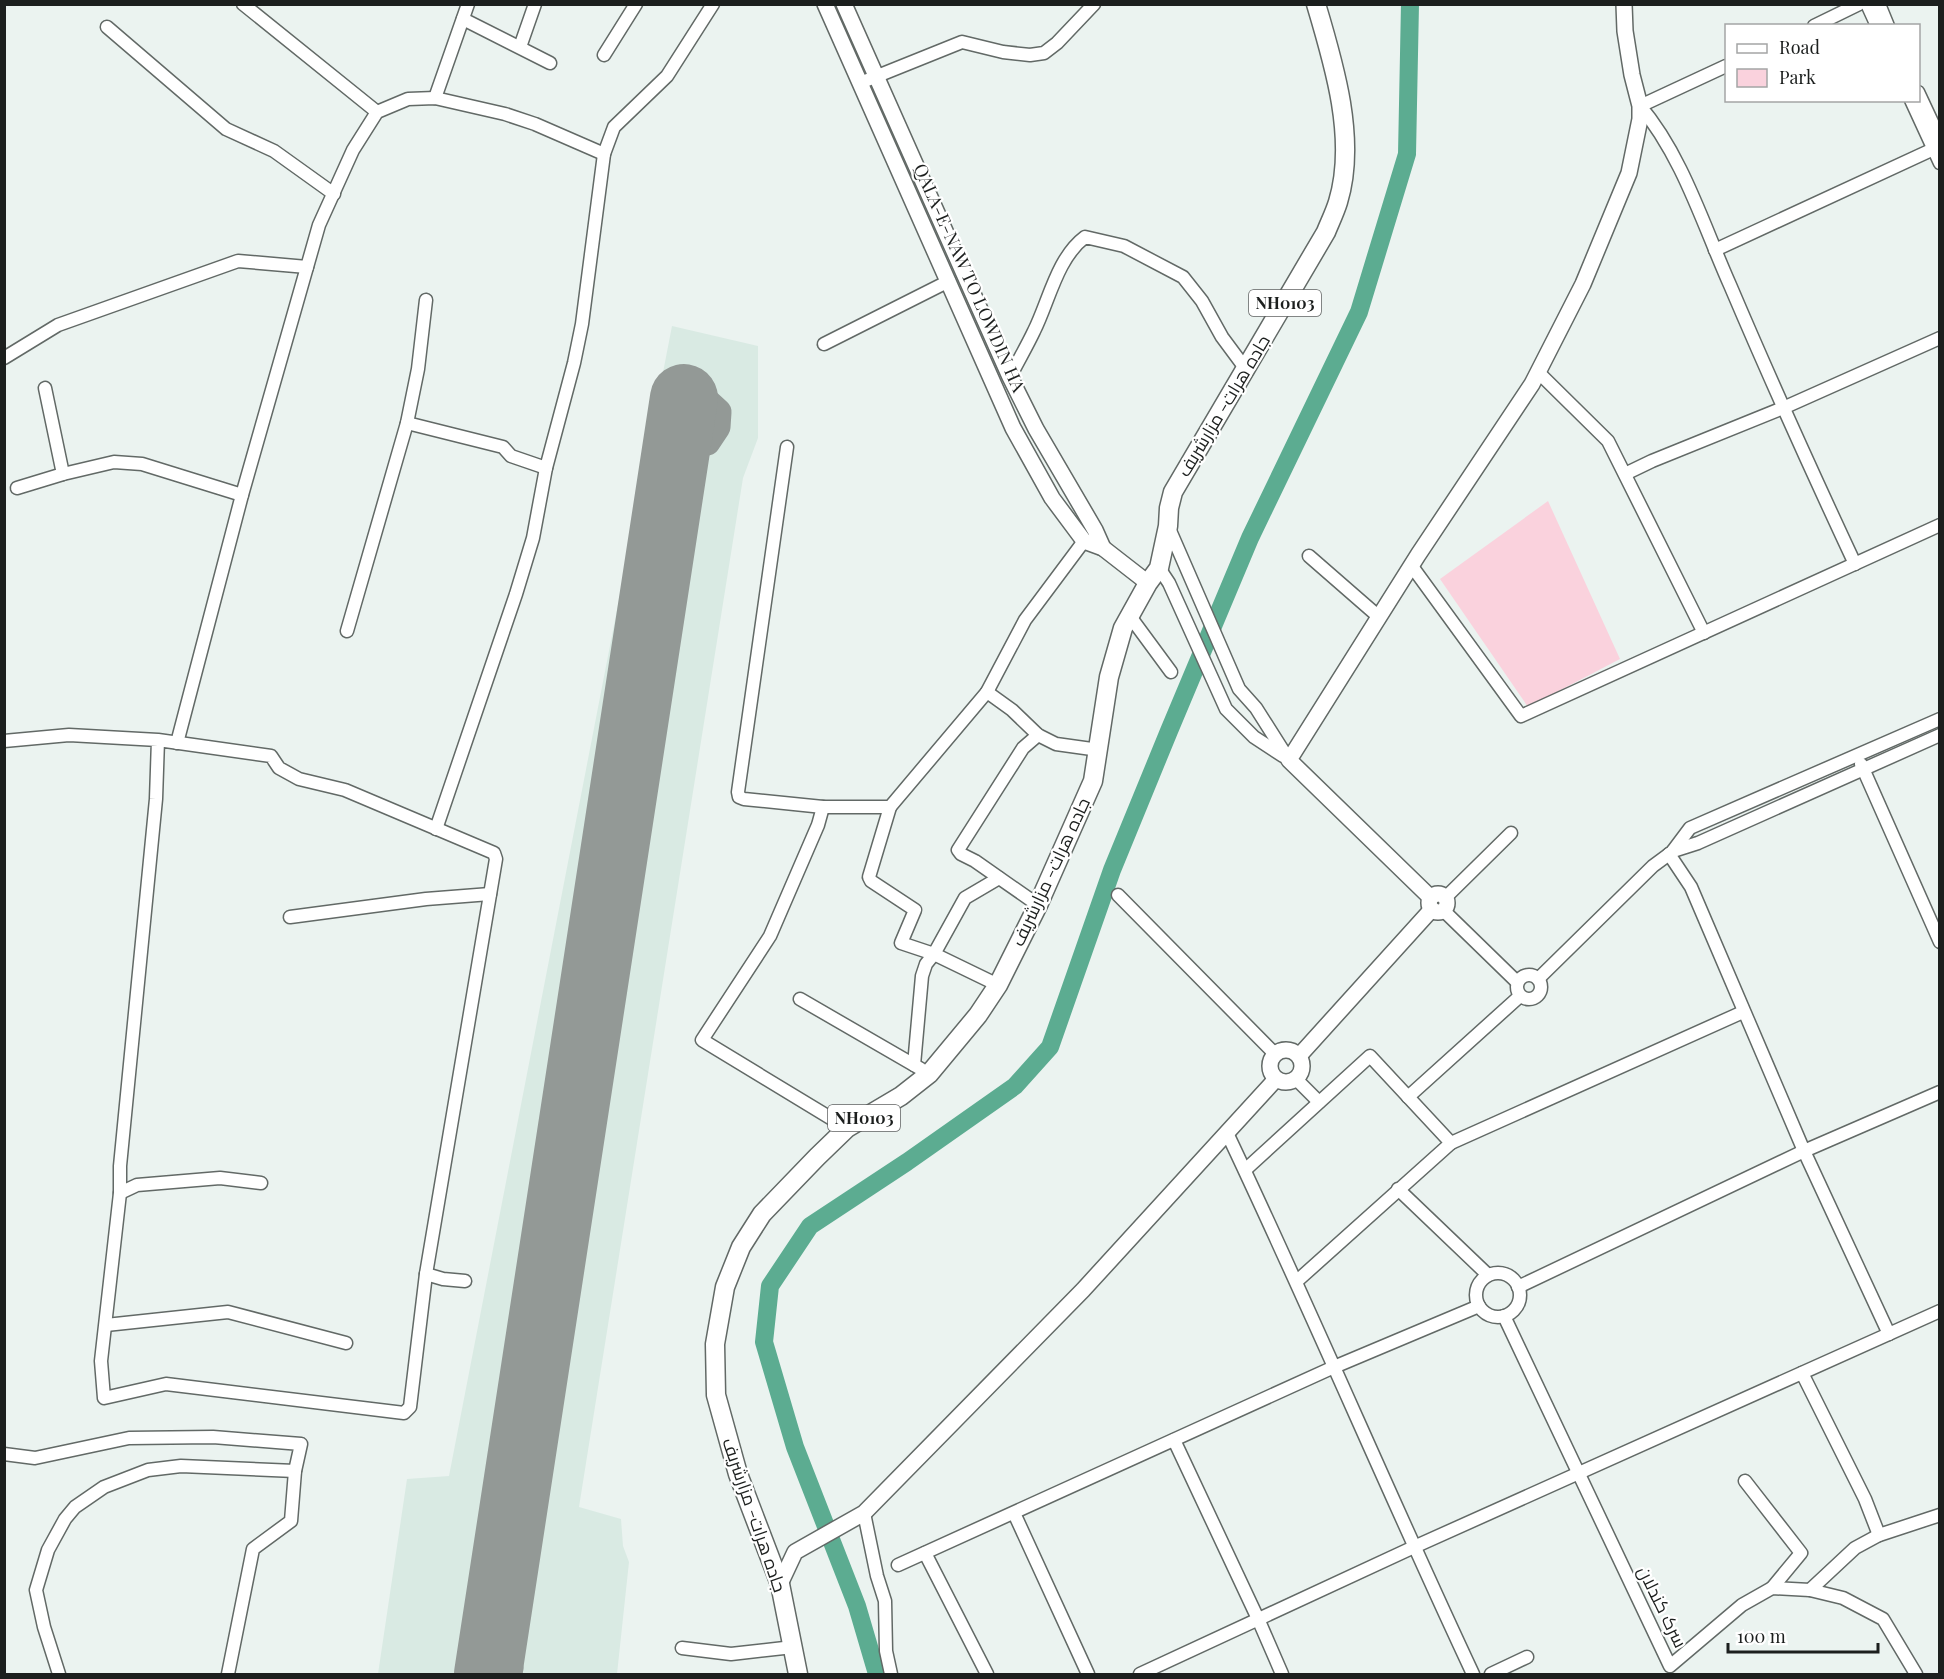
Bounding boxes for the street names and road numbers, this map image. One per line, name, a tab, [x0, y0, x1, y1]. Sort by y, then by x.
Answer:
street label: QALA-E-NAW TO LOWDIN HA	[909, 160, 1032, 396]
road number: NH0103	[1249, 290, 1321, 316]
street label: جاده هرات- مزارشریف	[1171, 330, 1275, 481]
street label: جاده هرات- مزارشریف	[1005, 793, 1095, 950]
road number: NH0103	[828, 1105, 900, 1131]
street label: جاده هرات- مزارشریف	[717, 1434, 793, 1595]
street label: سرک کندلان	[1633, 1562, 1693, 1652]

